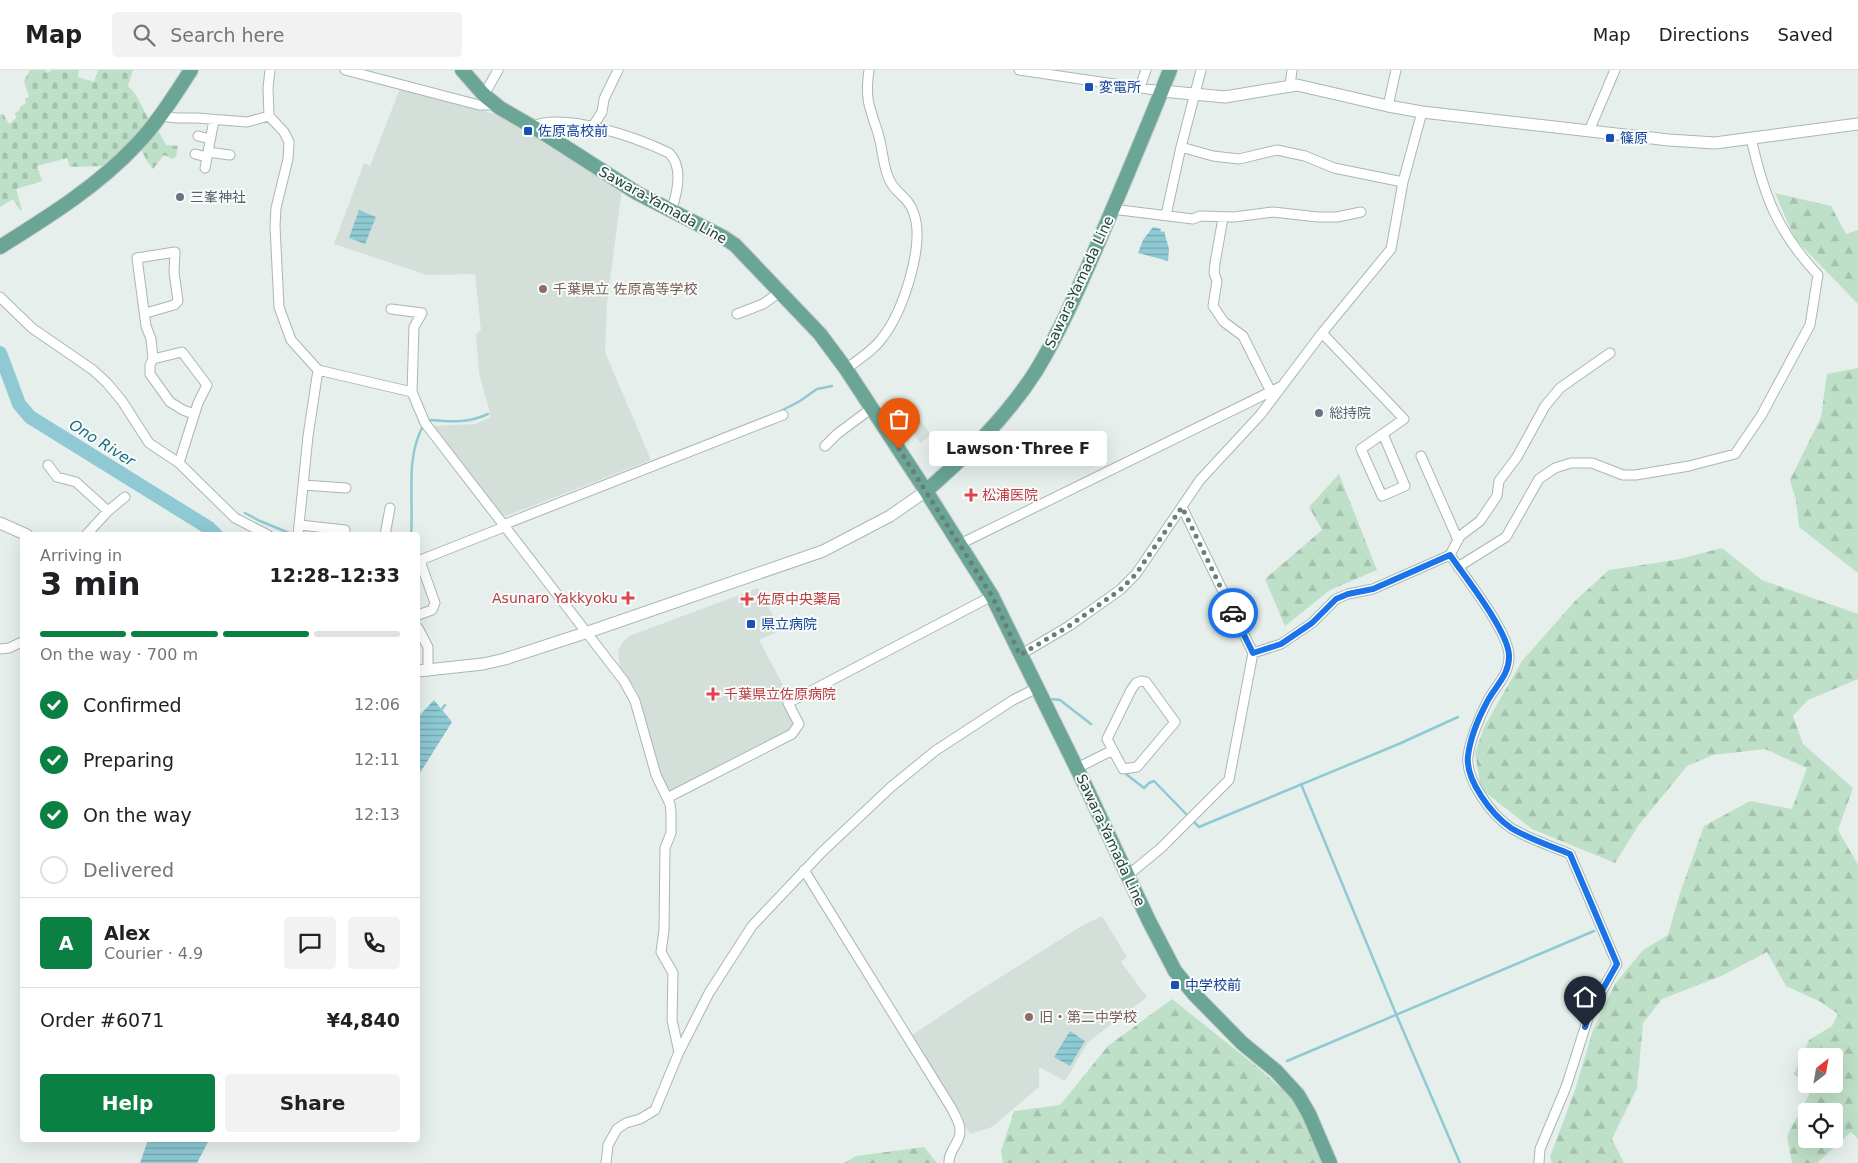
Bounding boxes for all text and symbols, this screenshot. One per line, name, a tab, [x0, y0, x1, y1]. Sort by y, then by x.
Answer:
search box	[112, 12, 462, 57]
text: Map	[25, 21, 82, 49]
icon: search	[130, 21, 158, 49]
text: Search here	[170, 24, 284, 46]
text: Map	[1593, 24, 1631, 45]
text: Directions	[1659, 24, 1749, 45]
text: Saved	[1777, 24, 1833, 45]
place label: 変電所	[1099, 79, 1141, 95]
marker: 変電所	[1083, 81, 1095, 93]
place label: 佐原高校前	[538, 123, 608, 139]
marker: 佐原高校前	[522, 125, 534, 137]
place label: 篠原	[1620, 130, 1648, 146]
marker: 篠原	[1604, 132, 1616, 144]
street label: Sawara-Yamada Line	[596, 163, 730, 247]
place label: 三峯神社	[190, 189, 246, 205]
marker: 三峯神社	[174, 191, 186, 203]
street label: Sawara-Yamada Line	[1041, 213, 1117, 351]
place label: 千葉県立 佐原高等学校	[553, 281, 697, 297]
marker: 千葉県立 佐原高等学校	[537, 283, 549, 295]
pin	[878, 398, 920, 449]
icon: bag	[885, 405, 913, 433]
place label: 総持院	[1329, 405, 1371, 421]
marker: 総持院	[1313, 407, 1325, 419]
water label: Ono River	[66, 416, 139, 471]
callout: Lawson･Three F	[929, 432, 1106, 466]
text: Lawson･Three F	[946, 439, 1090, 458]
place label: 松浦医院	[982, 487, 1038, 503]
marker: 松浦医院	[964, 488, 978, 502]
text: Arriving in	[40, 546, 122, 565]
text: 12:28–12:33	[270, 564, 400, 586]
text: 3 min	[40, 565, 141, 603]
courier	[1208, 588, 1258, 638]
place label: Asunaro Yakkyoku	[492, 590, 618, 606]
place label: 佐原中央薬局	[757, 591, 841, 607]
marker: Asunaro Yakkyoku	[622, 592, 634, 604]
marker: 佐原中央薬局	[741, 593, 753, 605]
icon: car	[1219, 599, 1247, 627]
place label: 県立病院	[761, 616, 817, 632]
marker: 県立病院	[745, 618, 757, 630]
text: On the way · 700 m	[40, 645, 198, 664]
place label: 千葉県立佐原病院	[724, 686, 836, 702]
marker: 千葉県立佐原病院	[706, 687, 720, 701]
icon: check	[40, 691, 68, 719]
text: Confirmed	[83, 694, 182, 716]
text: 12:06	[354, 695, 400, 714]
icon: check	[40, 746, 68, 774]
text: Preparing	[83, 749, 174, 771]
text: 12:11	[354, 750, 400, 769]
street label: Sawara-Yamada Line	[1073, 771, 1149, 909]
icon: check	[40, 801, 68, 829]
text: On the way	[83, 804, 192, 826]
text: 12:13	[354, 805, 400, 824]
text: Delivered	[83, 859, 174, 881]
button: chat	[284, 917, 336, 969]
button: phone	[348, 917, 400, 969]
text: Alex	[104, 922, 150, 944]
text: A	[59, 932, 73, 954]
text: Courier · 4.9	[104, 944, 203, 963]
pin	[1564, 976, 1606, 1027]
place label: 中学校前	[1185, 977, 1241, 993]
marker: 中学校前	[1169, 979, 1181, 991]
icon: home	[1571, 983, 1599, 1011]
text: Order #6071	[40, 1009, 164, 1031]
text: ¥4,840	[327, 1009, 400, 1031]
place label: 旧・第二中学校	[1039, 1009, 1137, 1025]
marker: 旧・第二中学校	[1023, 1011, 1035, 1023]
north arrow	[1798, 1048, 1842, 1092]
map controls	[1798, 1048, 1843, 1148]
button: Help	[40, 1074, 215, 1132]
button: Share	[225, 1074, 400, 1132]
button: locate	[1798, 1103, 1843, 1148]

